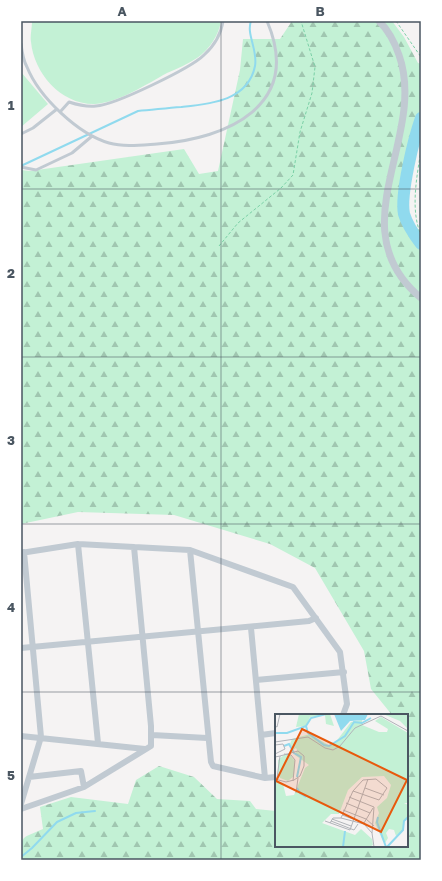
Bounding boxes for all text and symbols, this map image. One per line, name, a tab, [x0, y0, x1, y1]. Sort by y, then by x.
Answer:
text: A	[117, 3, 127, 19]
text: B	[315, 3, 325, 19]
text: 1	[8, 97, 15, 113]
text: 2	[7, 265, 15, 281]
text: 3	[7, 432, 15, 448]
text: 4	[7, 599, 15, 615]
inset map	[275, 714, 408, 847]
text: 5	[7, 767, 15, 783]

